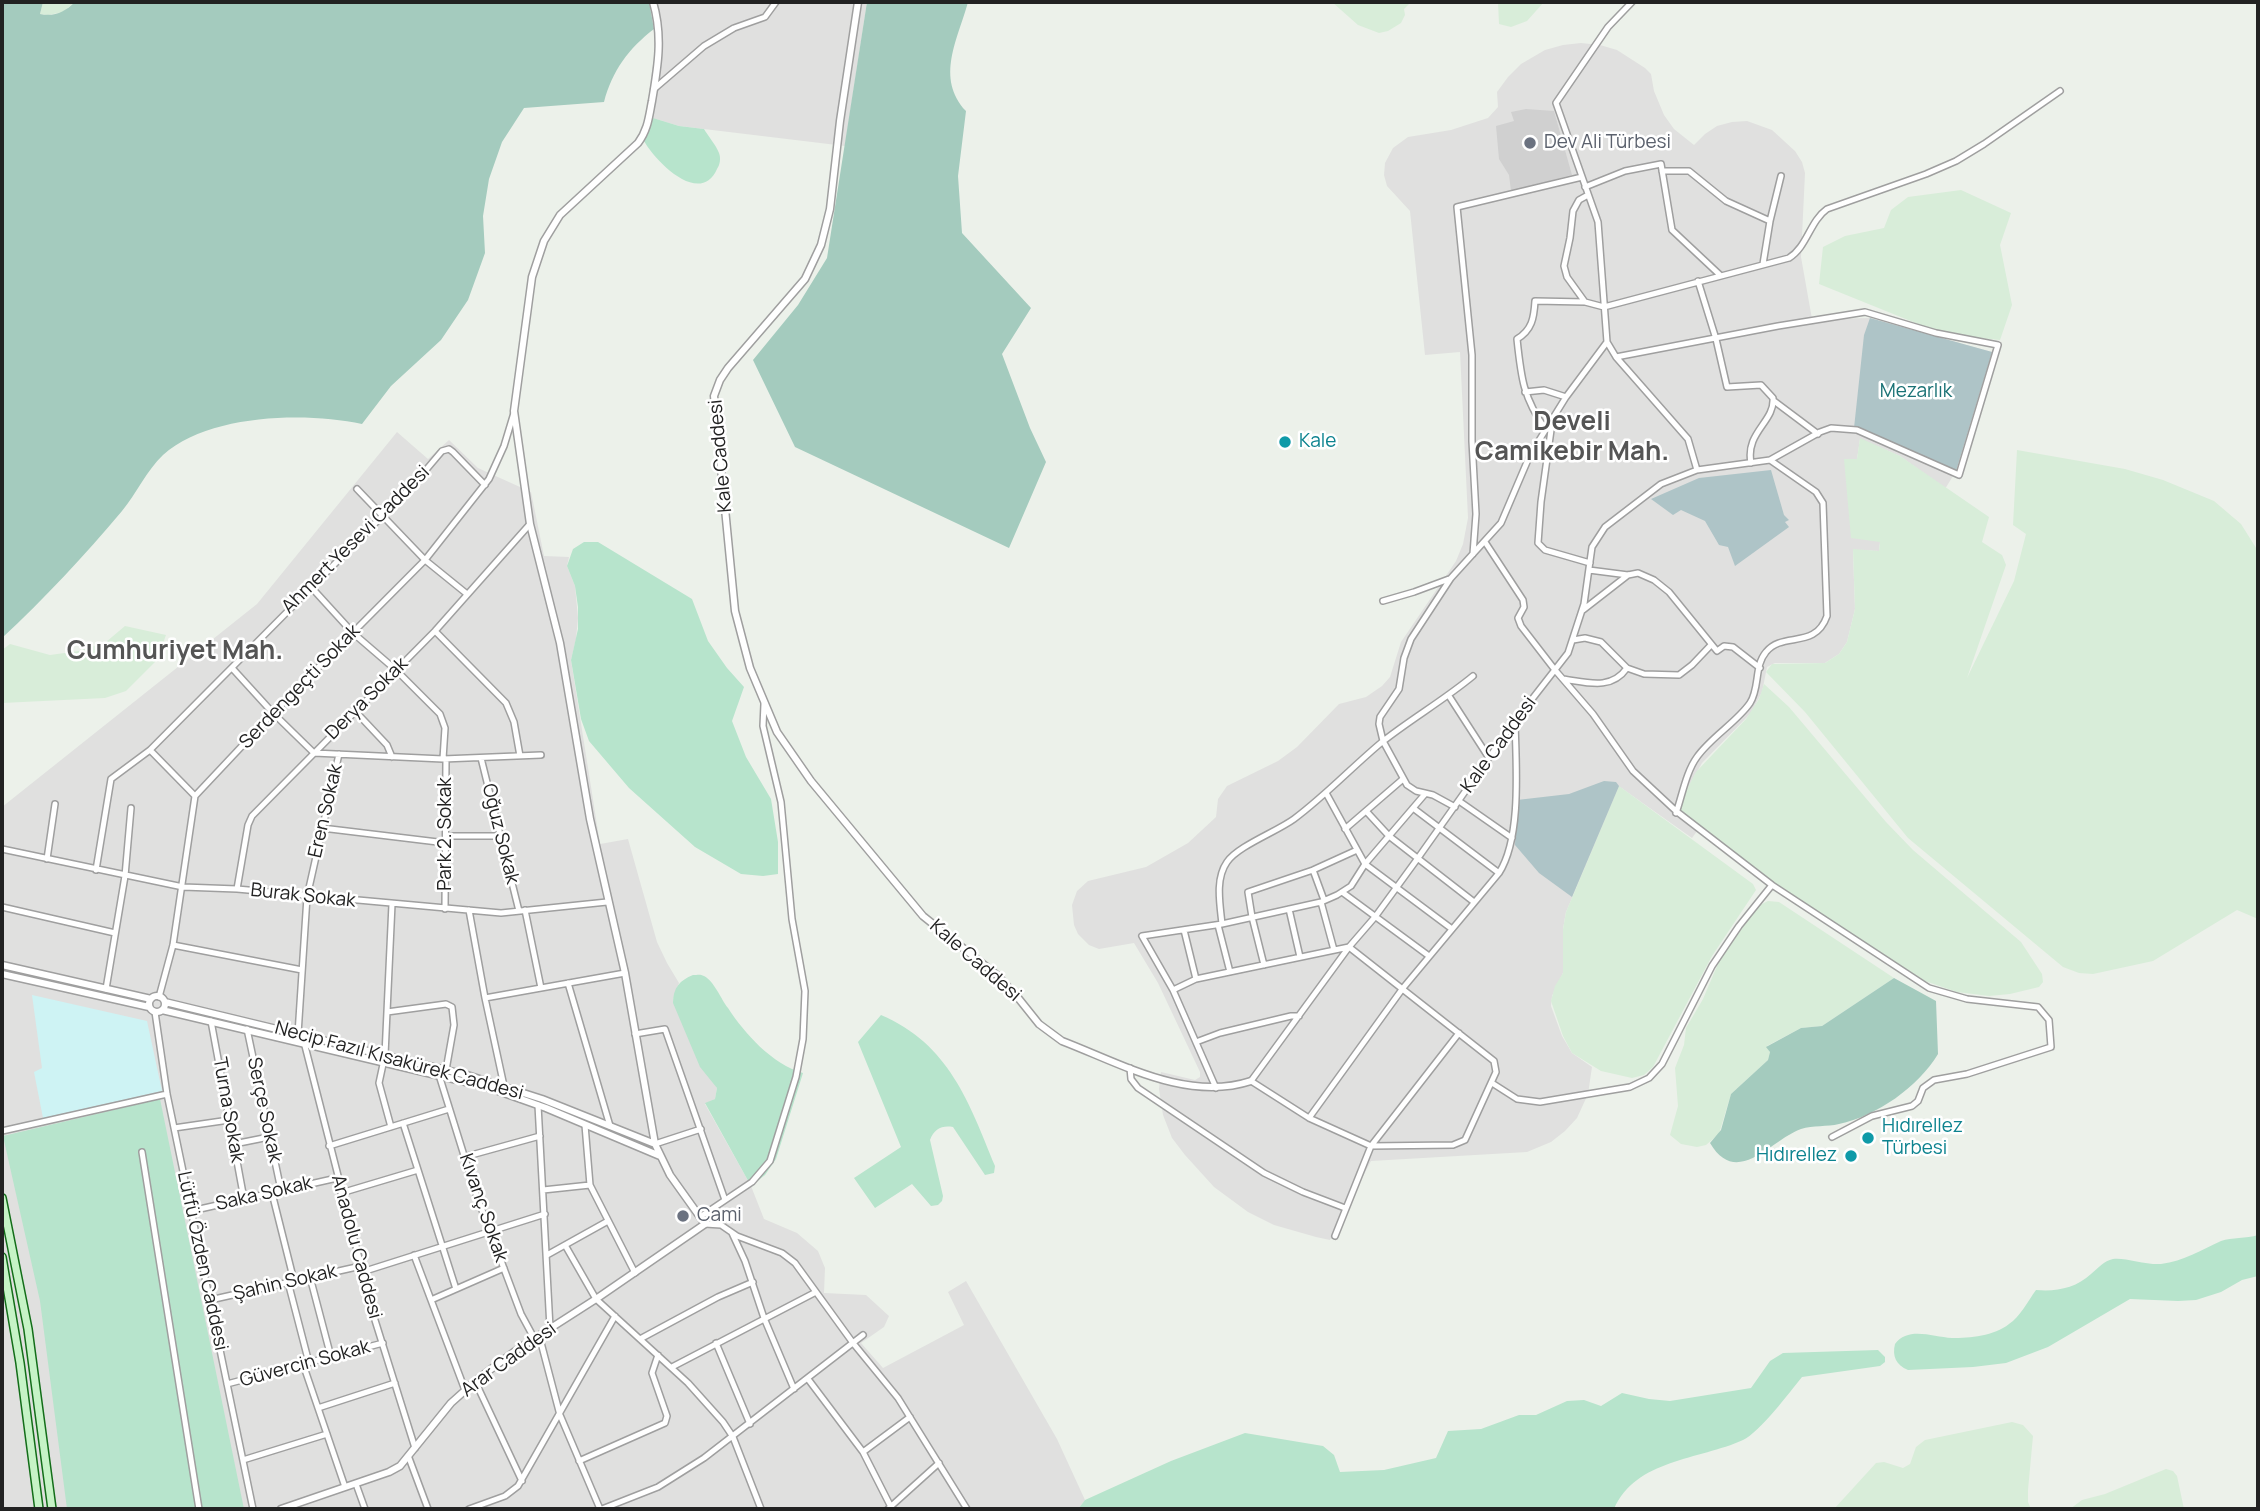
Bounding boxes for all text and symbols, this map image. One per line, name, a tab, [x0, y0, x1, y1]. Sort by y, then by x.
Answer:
place label: Dev Ali Türbesi	[1544, 132, 1671, 154]
marker: Dev Ali Türbesi	[1522, 135, 1538, 151]
park label: Mezarlık	[1880, 381, 1952, 403]
street label: Kale Caddesi	[705, 399, 737, 513]
district label: Develi Camikebir Mah.	[1475, 407, 1669, 468]
place label: Kale	[1299, 431, 1336, 453]
marker: Kale	[1277, 434, 1293, 450]
street label: Ahmert Yesevi Caddesi	[277, 461, 435, 619]
street label: Serdengeçti Sokak	[235, 620, 365, 754]
district label: Cumhuriyet Mah.	[67, 636, 283, 668]
street label: Derya Sokak	[321, 653, 413, 745]
street label: Kale Caddesi	[1456, 692, 1542, 798]
street label: Eren Sokak	[304, 762, 348, 860]
street label: Park 2. Sokak	[435, 777, 457, 891]
street label: Oğuz Sokak	[477, 782, 523, 886]
street label: Burak Sokak	[249, 879, 357, 913]
street label: Kale Caddesi	[925, 915, 1025, 1007]
street label: Necip Fazıl Kısakürek Caddesi	[272, 1017, 526, 1105]
street label: Serçe Sokak	[242, 1055, 286, 1165]
street label: Turna Sokak	[208, 1056, 248, 1164]
place label: Hıdırellez Türbesi	[1882, 1116, 1963, 1160]
marker: Hıdırellez Türbesi	[1860, 1130, 1876, 1146]
place label: Hıdırellez	[1756, 1145, 1837, 1167]
marker: Hıdırellez	[1843, 1148, 1859, 1164]
street label: Kıvanç Sokak	[454, 1151, 512, 1265]
street label: Lütfü Özden Caddesi	[172, 1169, 232, 1353]
street label: Saka Sokak	[213, 1172, 315, 1216]
street label: Anadolu Caddesi	[326, 1173, 386, 1321]
place label: Cami	[697, 1205, 742, 1227]
marker: Cami	[675, 1208, 691, 1224]
street label: Şahin Sokak	[231, 1260, 339, 1306]
street label: Arar Caddesi	[457, 1318, 561, 1402]
street label: Güvercin Sokak	[237, 1336, 373, 1392]

